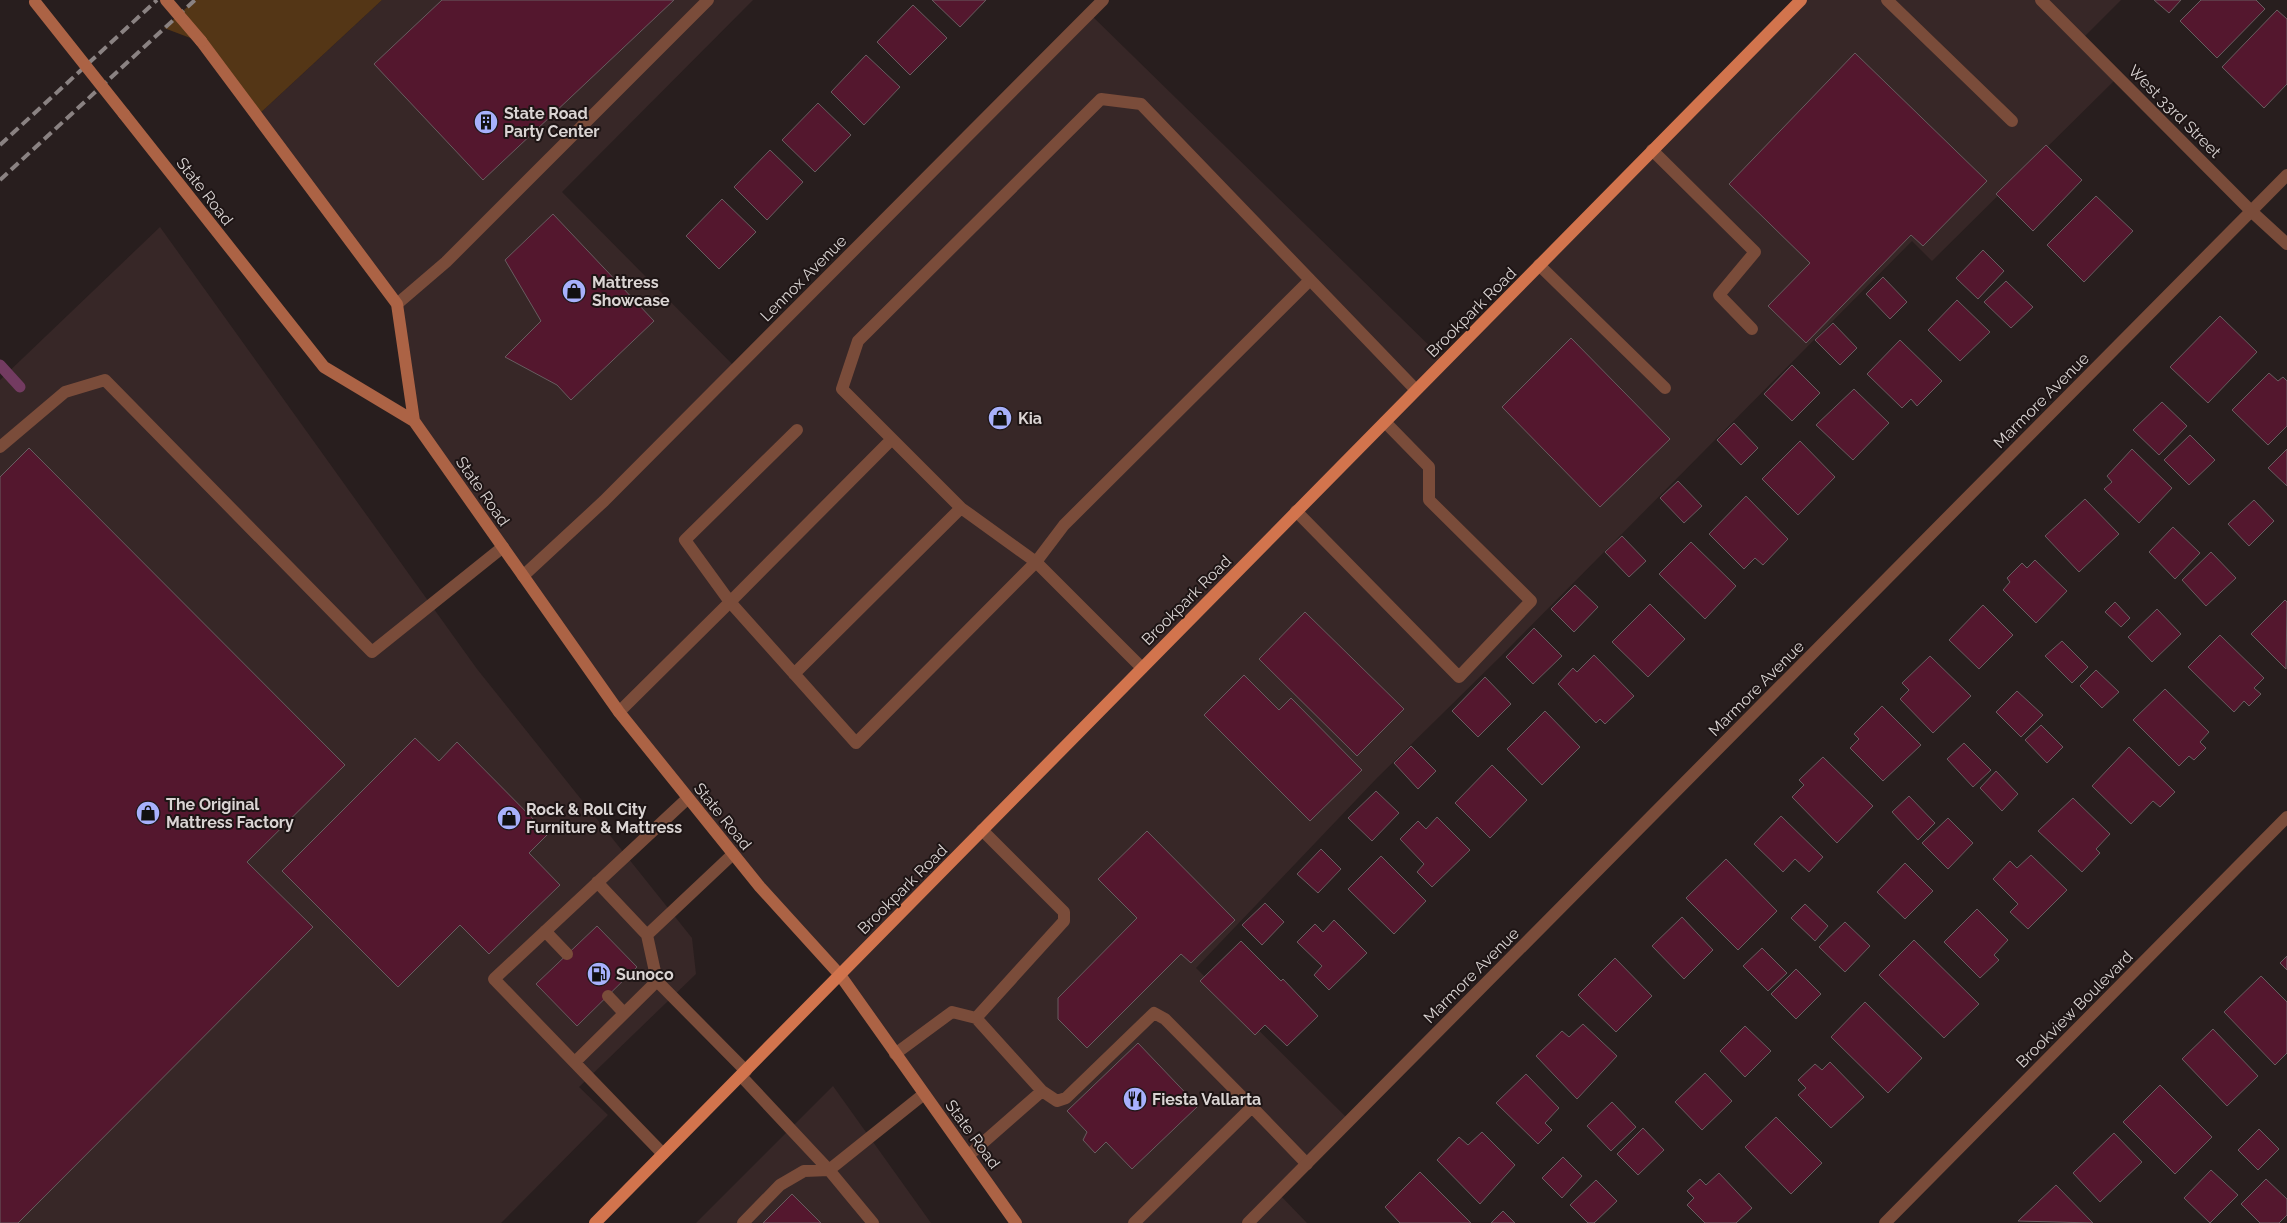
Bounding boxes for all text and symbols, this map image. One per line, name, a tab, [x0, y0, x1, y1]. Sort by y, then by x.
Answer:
street label: West 33rd Street	[2124, 61, 2225, 162]
place label: State Road Party Center	[504, 104, 600, 141]
building icon: State Road Party Center	[473, 109, 499, 135]
street label: State Road	[172, 154, 237, 229]
street label: Lennox Avenue	[756, 231, 850, 325]
street label: Brookpark Road	[1423, 264, 1520, 361]
place label: Mattress Showcase	[592, 273, 670, 310]
shop icon: Mattress Showcase	[561, 278, 587, 304]
street label: Marmore Avenue	[1990, 349, 2093, 452]
shop icon: Kia	[987, 405, 1013, 431]
place label: Kia	[1018, 409, 1042, 428]
street label: State Road	[452, 453, 514, 530]
street label: Brookpark Road	[1138, 552, 1235, 649]
street label: Marmore Avenue	[1705, 637, 1808, 740]
street label: State Road	[690, 779, 755, 854]
place label: The Original Mattress Factory	[166, 795, 294, 832]
shop icon: The Original Mattress Factory	[135, 800, 161, 826]
place label: Rock & Roll City Furniture & Mattress	[526, 800, 682, 837]
shop icon: Rock & Roll City Furniture & Mattress	[496, 805, 522, 831]
street label: Brookpark Road	[854, 841, 951, 938]
street label: Marmore Avenue	[1420, 924, 1523, 1027]
street label: Brookview Boulevard	[2012, 947, 2137, 1072]
fuel station icon: Sunoco	[586, 961, 612, 987]
place label: Sunoco	[616, 965, 674, 984]
restaurant icon: Fiesta Vallarta	[1122, 1086, 1148, 1112]
place label: Fiesta Vallarta	[1152, 1090, 1261, 1109]
street label: State Road	[941, 1096, 1004, 1173]

